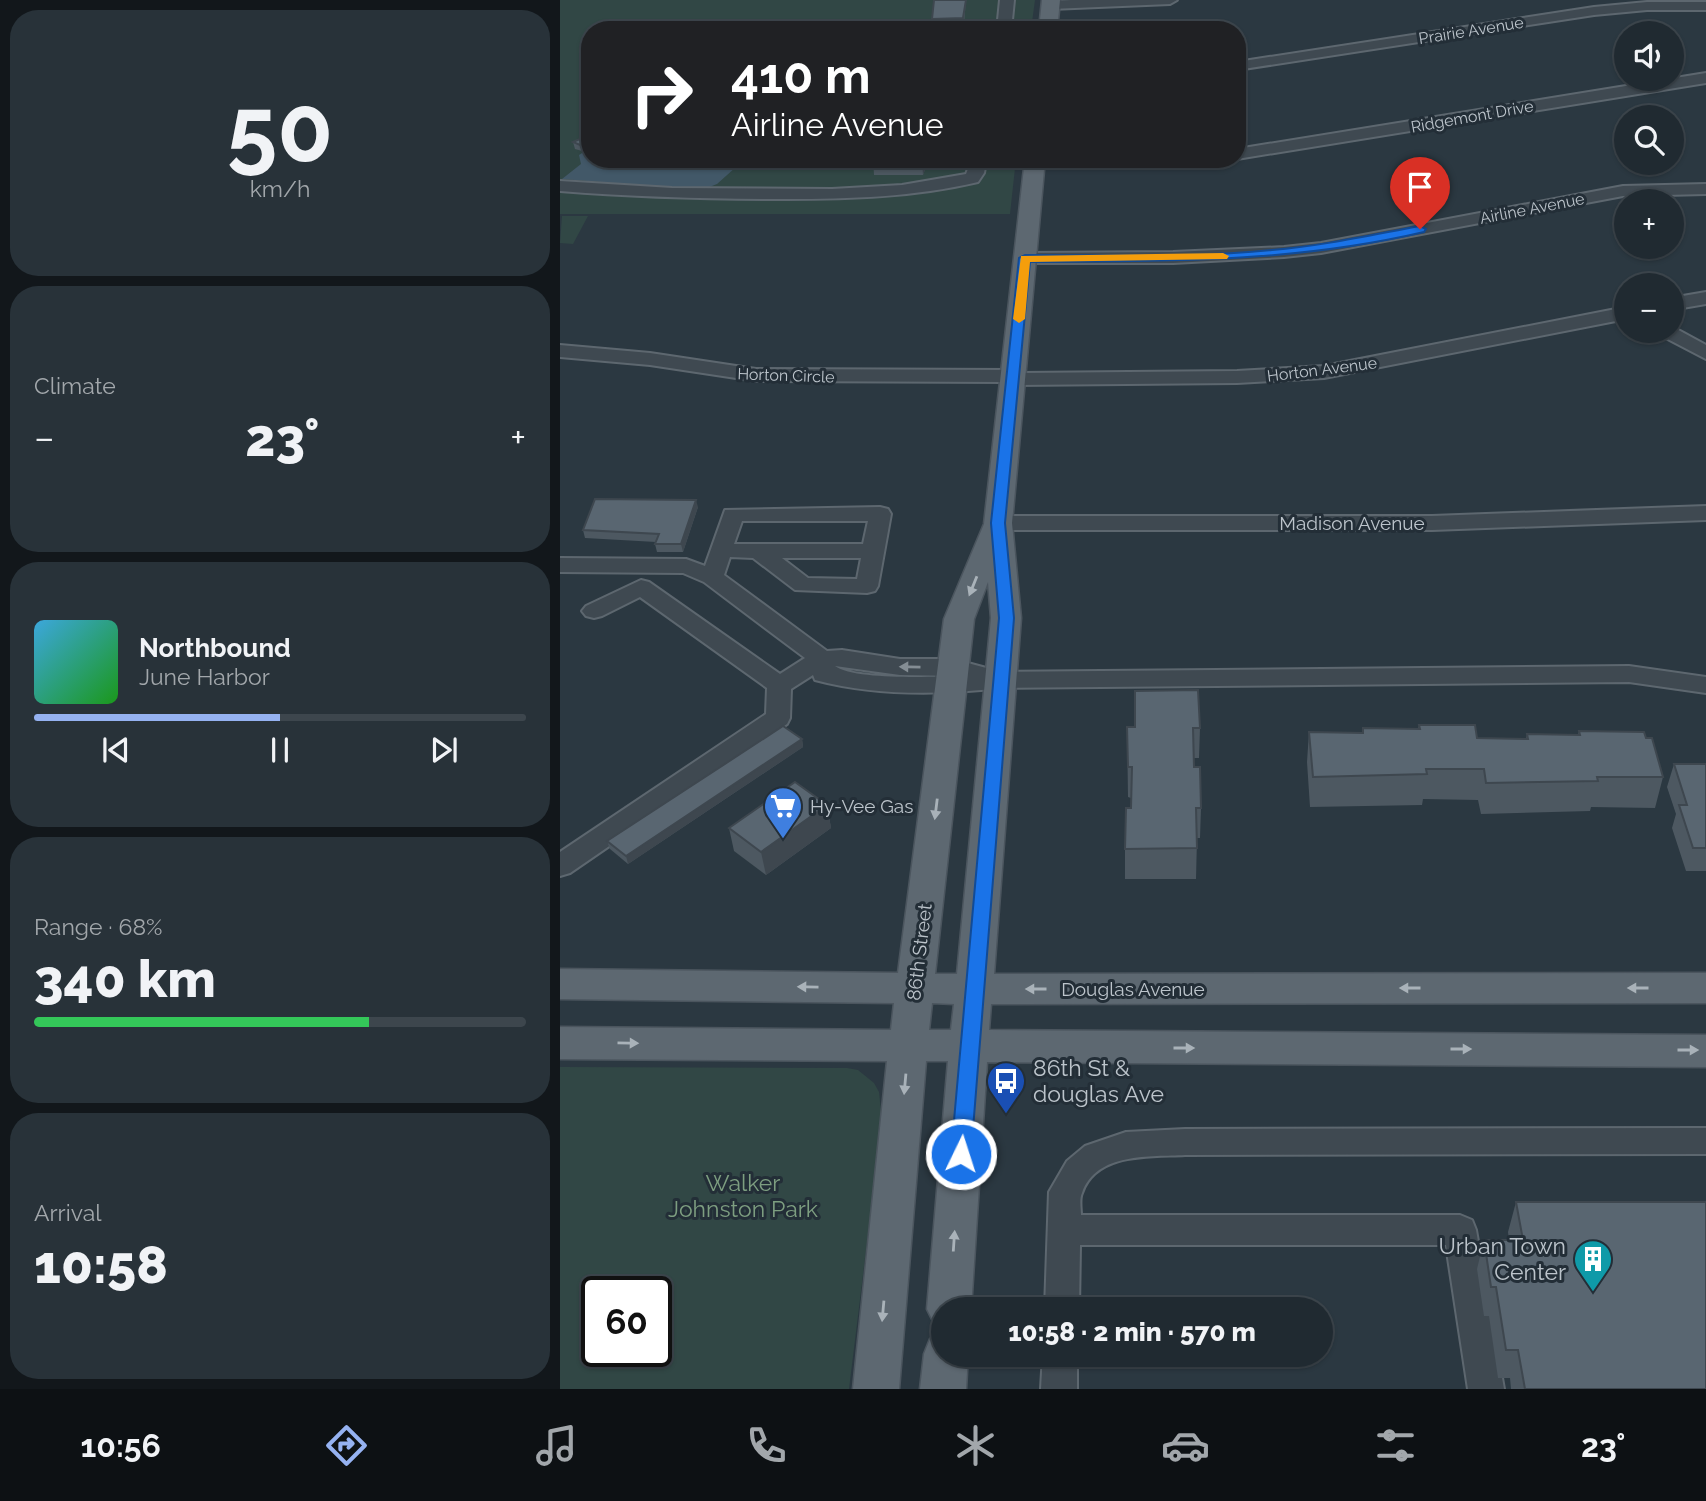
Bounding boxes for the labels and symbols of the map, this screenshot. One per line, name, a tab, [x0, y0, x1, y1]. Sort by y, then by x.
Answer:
street label: Prairie Avenue	[1417, 13, 1525, 48]
street label: Ridgemont Drive	[1409, 96, 1535, 137]
pin	[1390, 157, 1450, 229]
street label: Airline Avenue	[1478, 189, 1586, 228]
street label: Horton Avenue	[1266, 353, 1378, 386]
street label: Horton Circle	[737, 364, 835, 387]
street label: Madison Avenue	[1279, 512, 1425, 534]
one-way arrow	[967, 576, 978, 597]
one-way arrow	[899, 661, 921, 673]
supermarket icon: Hy-Vee Gas	[762, 785, 804, 840]
place label: Hy-Vee Gas	[810, 795, 913, 817]
one-way arrow	[930, 799, 941, 821]
street label: 86th Street	[902, 902, 936, 1002]
street label: Douglas Avenue	[1061, 978, 1205, 1000]
one-way arrow	[797, 981, 819, 993]
one-way arrow	[1399, 982, 1421, 994]
one-way arrow	[1627, 982, 1649, 994]
one-way arrow	[1025, 983, 1047, 995]
one-way arrow	[617, 1038, 639, 1049]
one-way arrow	[1173, 1042, 1195, 1054]
one-way arrow	[1450, 1043, 1472, 1055]
one-way arrow	[1677, 1045, 1699, 1056]
place label: 86th St & douglas Ave	[1033, 1054, 1164, 1107]
bus stop icon: 86th St & douglas Ave	[985, 1060, 1027, 1115]
one-way arrow	[899, 1073, 910, 1095]
position arrow	[924, 1117, 998, 1191]
park label: Walker Johnston Park	[668, 1169, 818, 1222]
one-way arrow	[949, 1230, 960, 1252]
place label: Urban Town Center	[1439, 1232, 1566, 1285]
building icon: Urban Town Center	[1572, 1238, 1614, 1293]
speed limit sign: 60	[581, 1276, 672, 1367]
one-way arrow	[878, 1300, 889, 1322]

